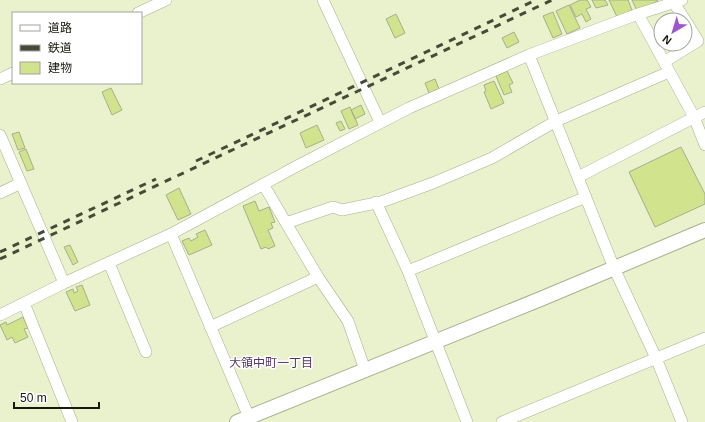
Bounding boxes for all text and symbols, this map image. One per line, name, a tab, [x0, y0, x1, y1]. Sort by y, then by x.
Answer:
legend	[12, 12, 142, 84]
north arrow	[653, 12, 693, 52]
text: 道路	[48, 21, 72, 35]
text: N	[660, 33, 674, 47]
text: 鉄道	[48, 41, 72, 55]
text: 建物	[48, 61, 72, 75]
district label: 大領中町一丁目	[229, 356, 313, 370]
scale bar	[14, 384, 99, 410]
text: 50 m	[20, 391, 47, 405]

